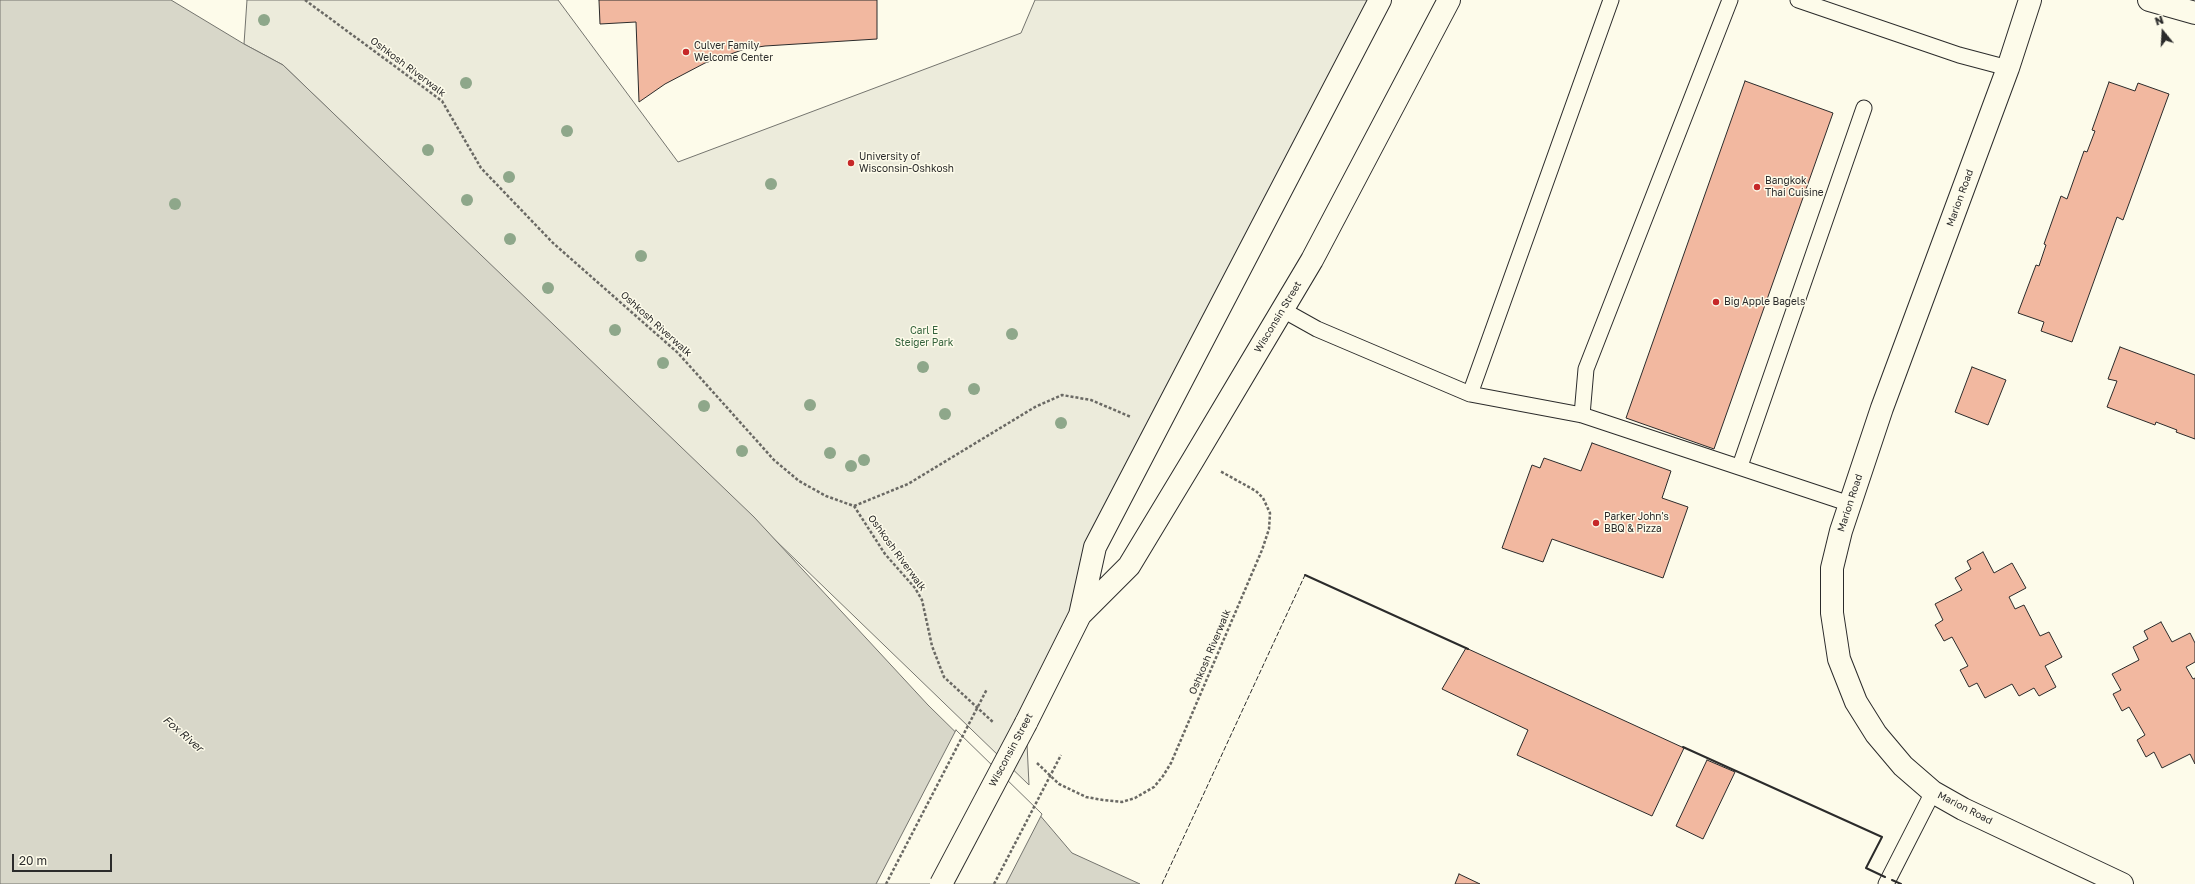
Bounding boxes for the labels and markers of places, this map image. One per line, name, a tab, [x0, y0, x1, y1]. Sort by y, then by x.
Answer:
place label: Culver Family Welcome Center	[694, 40, 773, 64]
marker: Culver Family Welcome Center	[681, 47, 691, 57]
place label: University of Wisconsin-Oshkosh	[859, 151, 954, 174]
marker: University of Wisconsin-Oshkosh	[846, 158, 856, 168]
place label: Bangkok Thai Cuisine	[1765, 175, 1824, 198]
marker: Bangkok Thai Cuisine	[1752, 182, 1762, 192]
place label: Big Apple Bagels	[1724, 296, 1805, 308]
marker: Big Apple Bagels	[1711, 297, 1721, 307]
place label: Parker John's BBQ & Pizza	[1604, 511, 1669, 534]
marker: Parker John's BBQ & Pizza	[1591, 518, 1601, 528]

